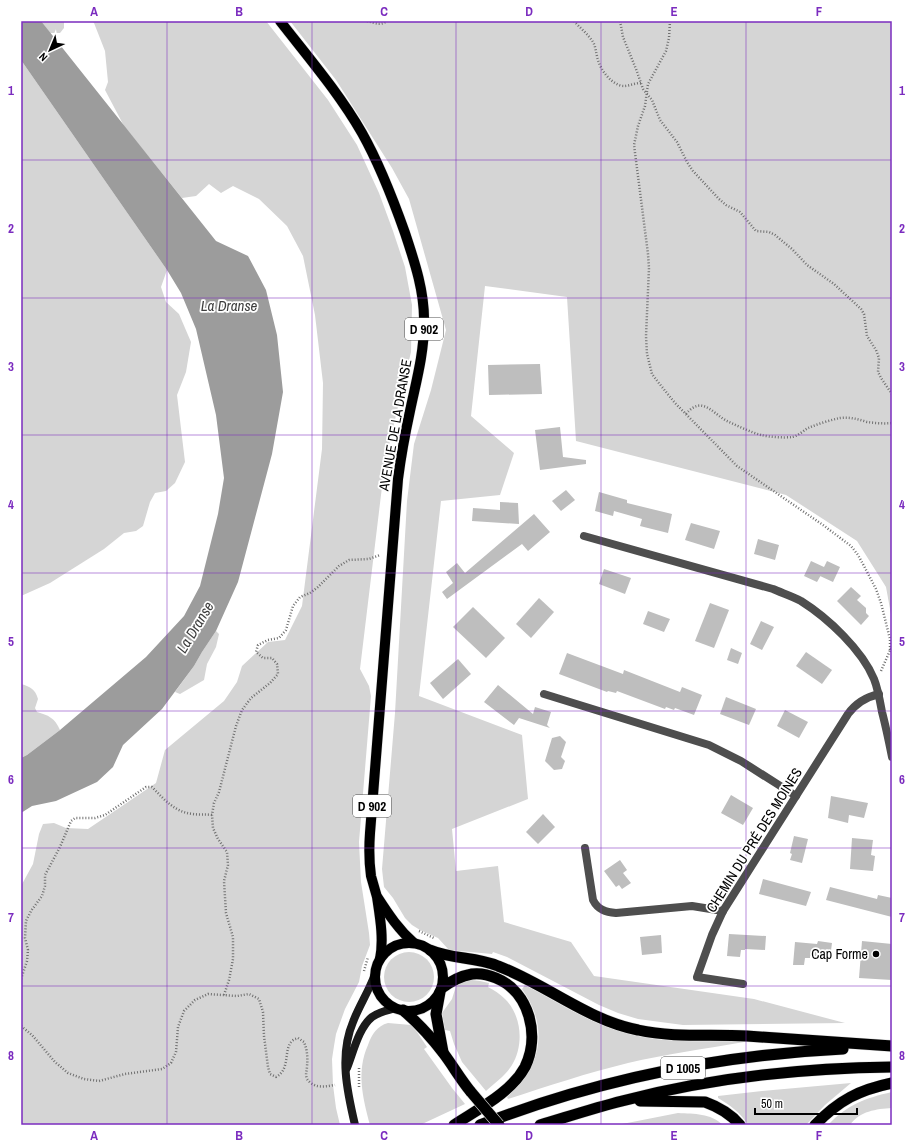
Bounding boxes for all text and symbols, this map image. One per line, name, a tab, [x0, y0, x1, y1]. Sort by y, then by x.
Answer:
text: A	[90, 3, 98, 20]
text: B	[235, 3, 243, 20]
text: C	[380, 3, 388, 20]
text: D	[525, 3, 533, 20]
text: E	[670, 3, 678, 20]
text: F	[816, 3, 823, 20]
north arrow	[30, 30, 70, 70]
text: N	[36, 50, 50, 64]
text: 1	[8, 82, 14, 99]
text: 1	[899, 82, 905, 99]
text: 2	[8, 220, 14, 237]
text: 2	[899, 220, 905, 237]
water label: La Dranse	[201, 295, 258, 316]
road number: D 902	[405, 318, 443, 340]
text: 3	[8, 358, 14, 375]
street label: AVENUE DE LA DRANSE	[374, 358, 415, 493]
text: 3	[899, 358, 905, 375]
text: 4	[8, 496, 14, 513]
text: 4	[899, 496, 905, 513]
water label: La Dranse	[171, 597, 219, 657]
text: 5	[8, 633, 14, 650]
text: 5	[899, 633, 905, 650]
street label: CHEMIN DU PRÉ DES MOINES	[702, 764, 806, 916]
text: 6	[8, 771, 14, 788]
text: 6	[899, 771, 905, 788]
road number: D 902	[353, 795, 391, 817]
text: 7	[8, 909, 14, 926]
text: 7	[899, 909, 905, 926]
place label: Cap Forme	[811, 945, 868, 963]
marker: Cap Forme	[871, 949, 881, 959]
text: 8	[8, 1047, 14, 1064]
text: 8	[899, 1047, 905, 1064]
road number: D 1005	[661, 1057, 705, 1079]
scale bar	[755, 1090, 857, 1116]
text: 50 m	[761, 1096, 783, 1112]
text: A	[90, 1127, 98, 1144]
text: B	[235, 1127, 243, 1144]
text: C	[380, 1127, 388, 1144]
text: D	[525, 1127, 533, 1144]
text: E	[670, 1127, 678, 1144]
text: F	[816, 1127, 823, 1144]

